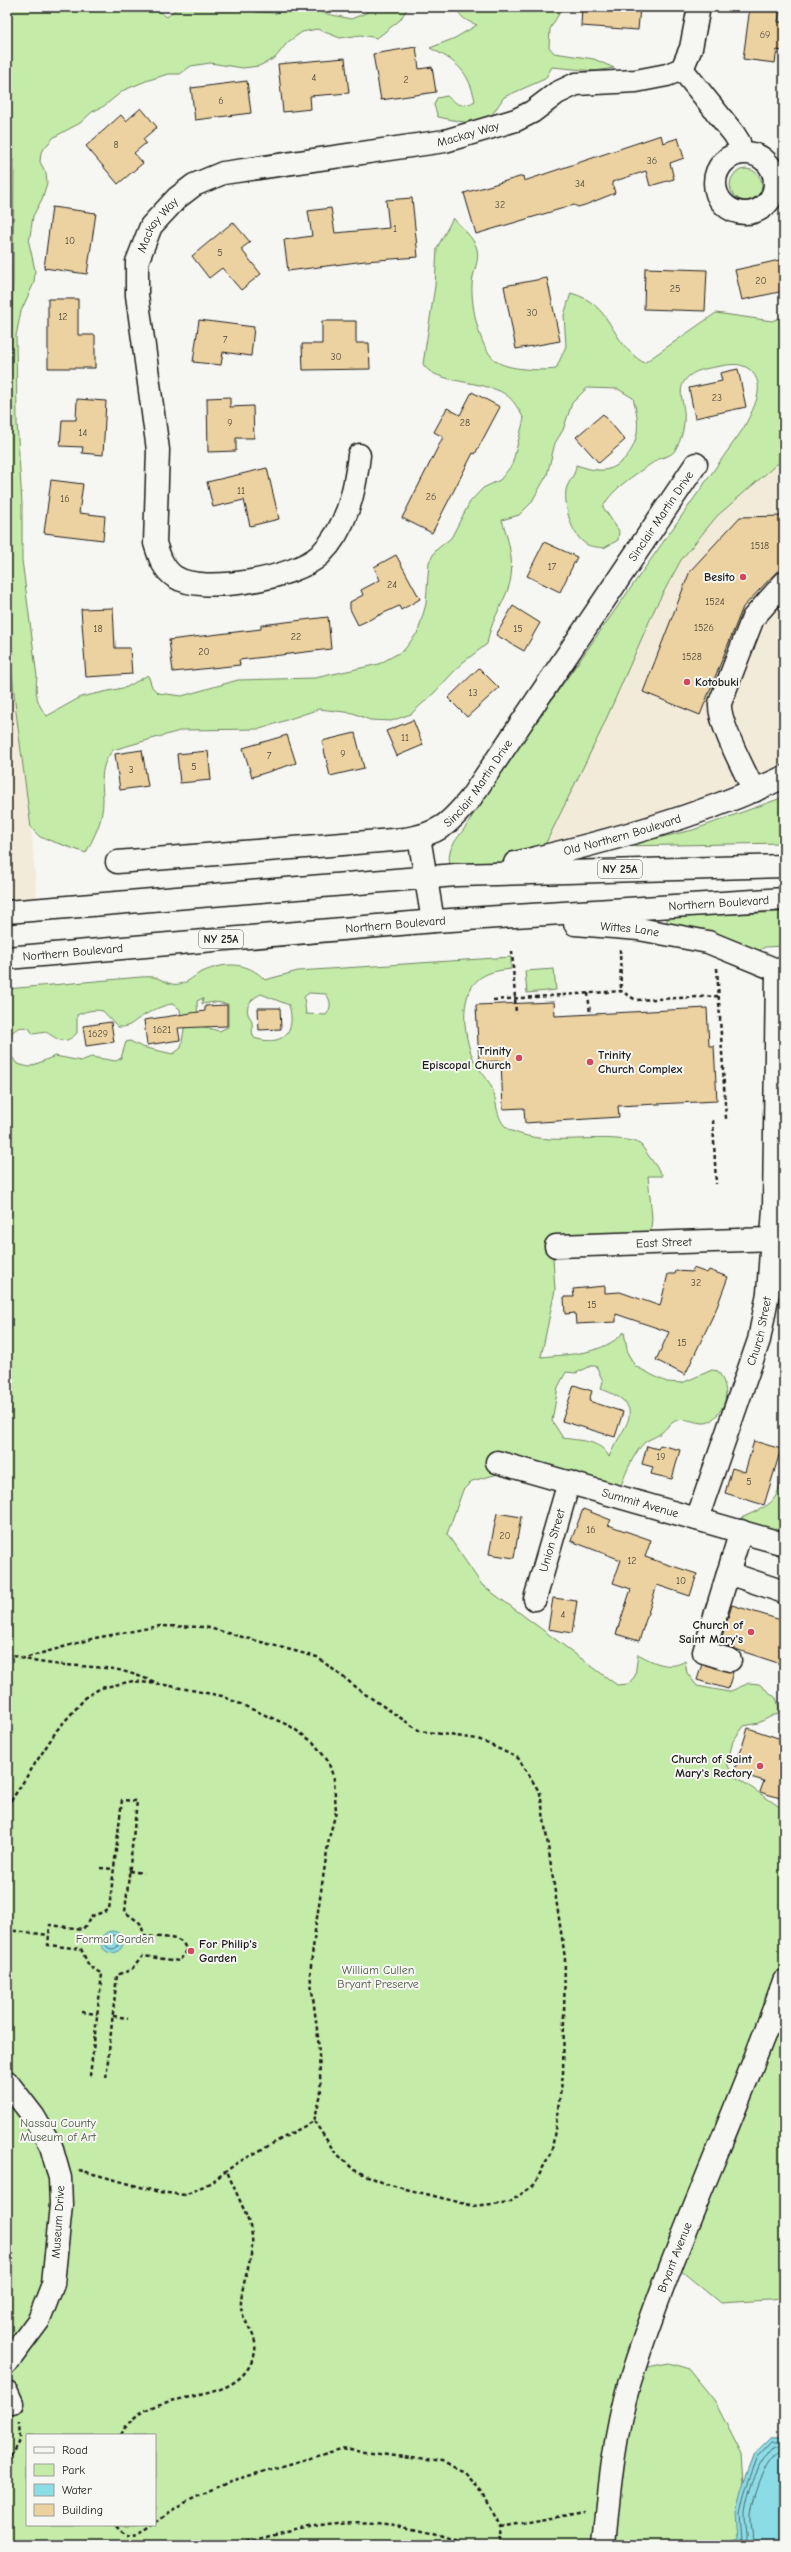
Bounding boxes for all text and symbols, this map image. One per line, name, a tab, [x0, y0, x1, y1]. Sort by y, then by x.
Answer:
house number: 69	[760, 29, 770, 41]
house number: 4	[312, 72, 317, 84]
house number: 2	[403, 74, 409, 86]
house number: 6	[218, 95, 224, 107]
street label: Mackay Way	[436, 118, 501, 149]
house number: 8	[113, 139, 119, 151]
house number: 36	[647, 155, 657, 167]
house number: 34	[575, 178, 585, 190]
street label: Mackay Way	[134, 194, 181, 255]
house number: 32	[495, 199, 505, 211]
house number: 1	[393, 223, 397, 235]
house number: 10	[65, 235, 75, 247]
house number: 5	[217, 247, 223, 259]
house number: 20	[755, 275, 767, 287]
house number: 25	[670, 283, 680, 295]
house number: 30	[526, 307, 538, 319]
house number: 12	[58, 311, 68, 323]
house number: 7	[223, 334, 228, 346]
house number: 30	[330, 351, 342, 363]
house number: 23	[712, 392, 722, 404]
house number: 9	[227, 417, 233, 429]
house number: 28	[460, 417, 470, 429]
house number: 14	[79, 427, 88, 439]
street label: Sinclair Martin Drive	[625, 468, 696, 564]
house number: 11	[237, 485, 245, 497]
house number: 26	[426, 491, 436, 503]
house number: 16	[60, 493, 70, 505]
house number: 1518	[751, 540, 769, 552]
house number: 17	[548, 561, 557, 573]
place label: Besito	[704, 570, 735, 584]
marker: Besito	[738, 572, 748, 582]
house number: 24	[387, 579, 397, 591]
house number: 1524	[705, 596, 725, 608]
house number: 1526	[694, 622, 714, 634]
house number: 18	[93, 623, 103, 635]
house number: 15	[513, 623, 523, 635]
house number: 22	[291, 631, 301, 643]
house number: 20	[198, 646, 210, 658]
house number: 1528	[682, 651, 702, 663]
place label: Kotobuki	[695, 675, 739, 689]
marker: Kotobuki	[682, 677, 692, 687]
house number: 13	[468, 687, 478, 699]
house number: 11	[401, 732, 409, 744]
street label: Sinclair Martin Drive	[441, 737, 515, 830]
house number: 9	[340, 748, 346, 760]
house number: 7	[267, 750, 272, 762]
house number: 5	[191, 761, 197, 773]
house number: 3	[128, 764, 134, 776]
street label: Old Northern Boulevard	[562, 811, 683, 858]
road number: NY 25A	[598, 860, 642, 878]
street label: Northern Boulevard	[668, 893, 770, 913]
street label: Northern Boulevard	[345, 913, 446, 936]
street label: Wittes Lane	[600, 919, 660, 940]
road number: NY 25A	[199, 930, 243, 948]
street label: Northern Boulevard	[22, 941, 124, 964]
house number: 1621	[153, 1024, 171, 1036]
house number: 1629	[88, 1028, 108, 1040]
place label: Trinity Episcopal Church	[422, 1044, 512, 1072]
place label: Trinity Church Complex	[598, 1048, 682, 1076]
marker: Trinity Episcopal Church	[514, 1053, 524, 1063]
marker: Trinity Church Complex	[585, 1057, 595, 1067]
street label: East Street	[636, 1235, 693, 1250]
house number: 32	[691, 1277, 701, 1289]
street label: Church Street	[744, 1295, 774, 1368]
house number: 15	[587, 1299, 597, 1311]
house number: 15	[677, 1337, 687, 1349]
house number: 19	[656, 1451, 666, 1463]
house number: 5	[746, 1476, 752, 1488]
street label: Summit Avenue	[600, 1485, 680, 1521]
street label: Union Street	[536, 1507, 568, 1573]
house number: 16	[586, 1524, 596, 1536]
house number: 20	[499, 1530, 511, 1542]
house number: 12	[627, 1555, 637, 1567]
house number: 10	[676, 1575, 686, 1587]
house number: 4	[561, 1609, 566, 1621]
place label: Church of Saint Mary's	[679, 1618, 744, 1646]
marker: Church of Saint Mary's	[746, 1627, 756, 1637]
place label: Church of Saint Mary's Rectory	[671, 1752, 753, 1780]
marker: Church of Saint Mary's Rectory	[755, 1761, 765, 1771]
park label: Formal Garden	[76, 1932, 154, 1946]
place label: For Philip's Garden	[199, 1937, 257, 1965]
marker: For Philip's Garden	[186, 1946, 196, 1956]
park label: William Cullen Bryant Preserve	[337, 1963, 419, 1991]
park label: Nassau County Museum of Art	[20, 2116, 97, 2144]
street label: Museum Drive	[48, 2185, 68, 2259]
street label: Bryant Avenue	[655, 2220, 695, 2294]
legend	[26, 2434, 156, 2526]
text: Road	[62, 2443, 88, 2457]
text: Park	[62, 2463, 85, 2477]
text: Water	[62, 2483, 92, 2497]
text: Building	[62, 2503, 103, 2517]

